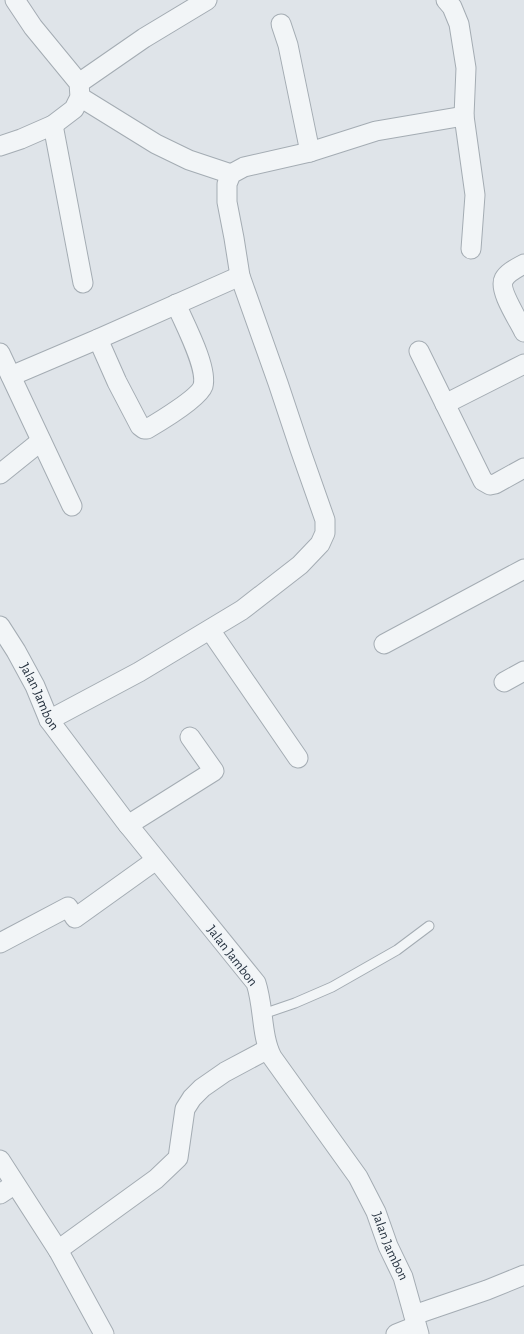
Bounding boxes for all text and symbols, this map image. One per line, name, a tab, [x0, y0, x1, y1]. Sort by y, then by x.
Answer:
street label: Jalan Jambon	[17, 661, 61, 733]
street label: Jalan Jambon	[204, 923, 260, 989]
street label: Jalan Jambon	[370, 1210, 411, 1283]

